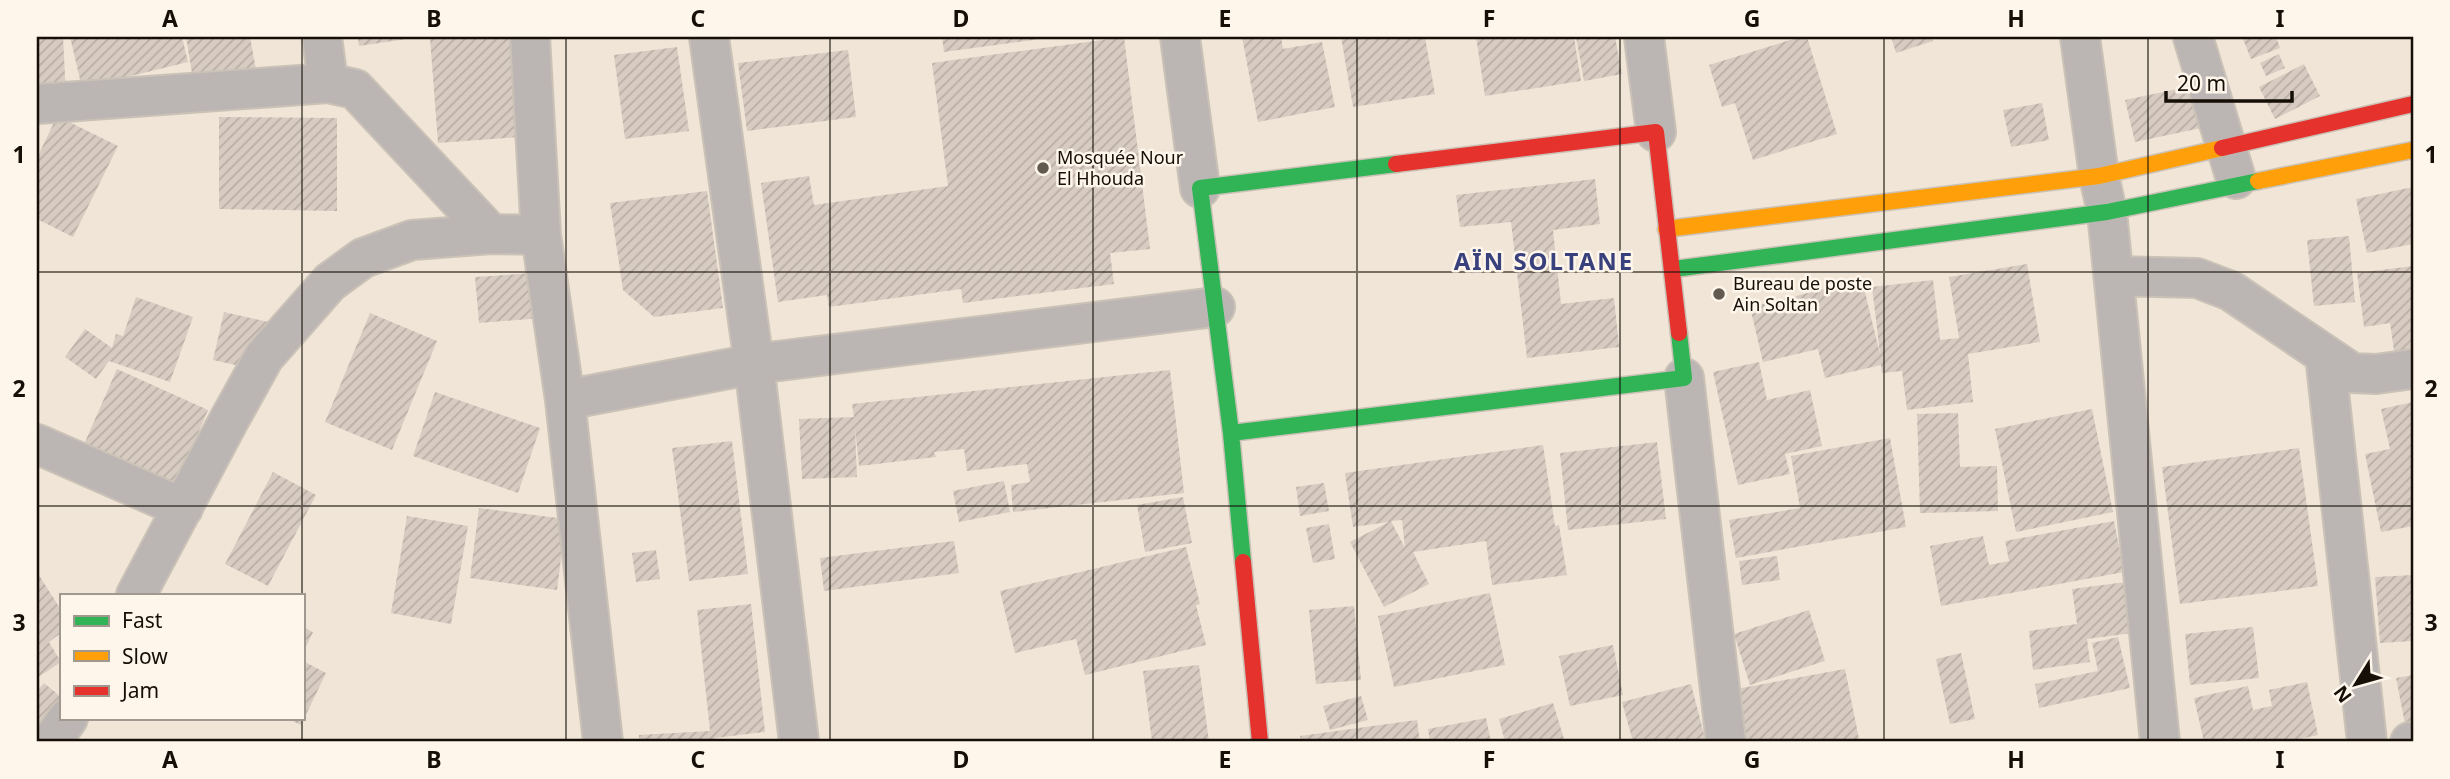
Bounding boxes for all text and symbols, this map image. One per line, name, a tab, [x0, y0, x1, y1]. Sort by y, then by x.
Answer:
text: A	[162, 2, 178, 34]
text: B	[426, 2, 442, 34]
text: C	[691, 2, 706, 34]
text: D	[953, 2, 969, 34]
text: E	[1219, 2, 1231, 34]
text: F	[1483, 2, 1495, 34]
text: G	[1744, 2, 1760, 34]
text: H	[2007, 2, 2025, 34]
text: I	[2276, 2, 2285, 34]
scale bar	[2166, 60, 2292, 104]
text: 20 m	[2177, 69, 2226, 97]
text: 1	[12, 138, 26, 170]
text: 1	[2424, 138, 2438, 170]
place label: Mosquée Nour El Hhouda	[1057, 145, 1184, 190]
marker: Mosquée Nour El Hhouda	[1035, 160, 1051, 176]
district label: AÏN SOLTANE	[1454, 244, 1634, 277]
place label: Bureau de poste Ain Soltan	[1733, 271, 1872, 316]
marker: Bureau de poste Ain Soltan	[1711, 286, 1727, 302]
text: 2	[12, 372, 26, 404]
text: 2	[2424, 372, 2438, 404]
legend	[60, 594, 304, 720]
text: 3	[12, 606, 26, 638]
text: Fast	[122, 606, 163, 634]
text: 3	[2424, 606, 2438, 638]
text: Slow	[122, 642, 168, 670]
north arrow	[2320, 650, 2390, 720]
text: Jam	[120, 676, 159, 704]
text: N	[2327, 680, 2357, 708]
text: A	[162, 743, 178, 775]
text: B	[426, 743, 442, 775]
text: C	[691, 743, 706, 775]
text: D	[953, 743, 969, 775]
text: E	[1219, 743, 1231, 775]
text: F	[1483, 743, 1495, 775]
text: G	[1744, 743, 1760, 775]
text: H	[2007, 743, 2025, 775]
text: I	[2276, 743, 2285, 775]

